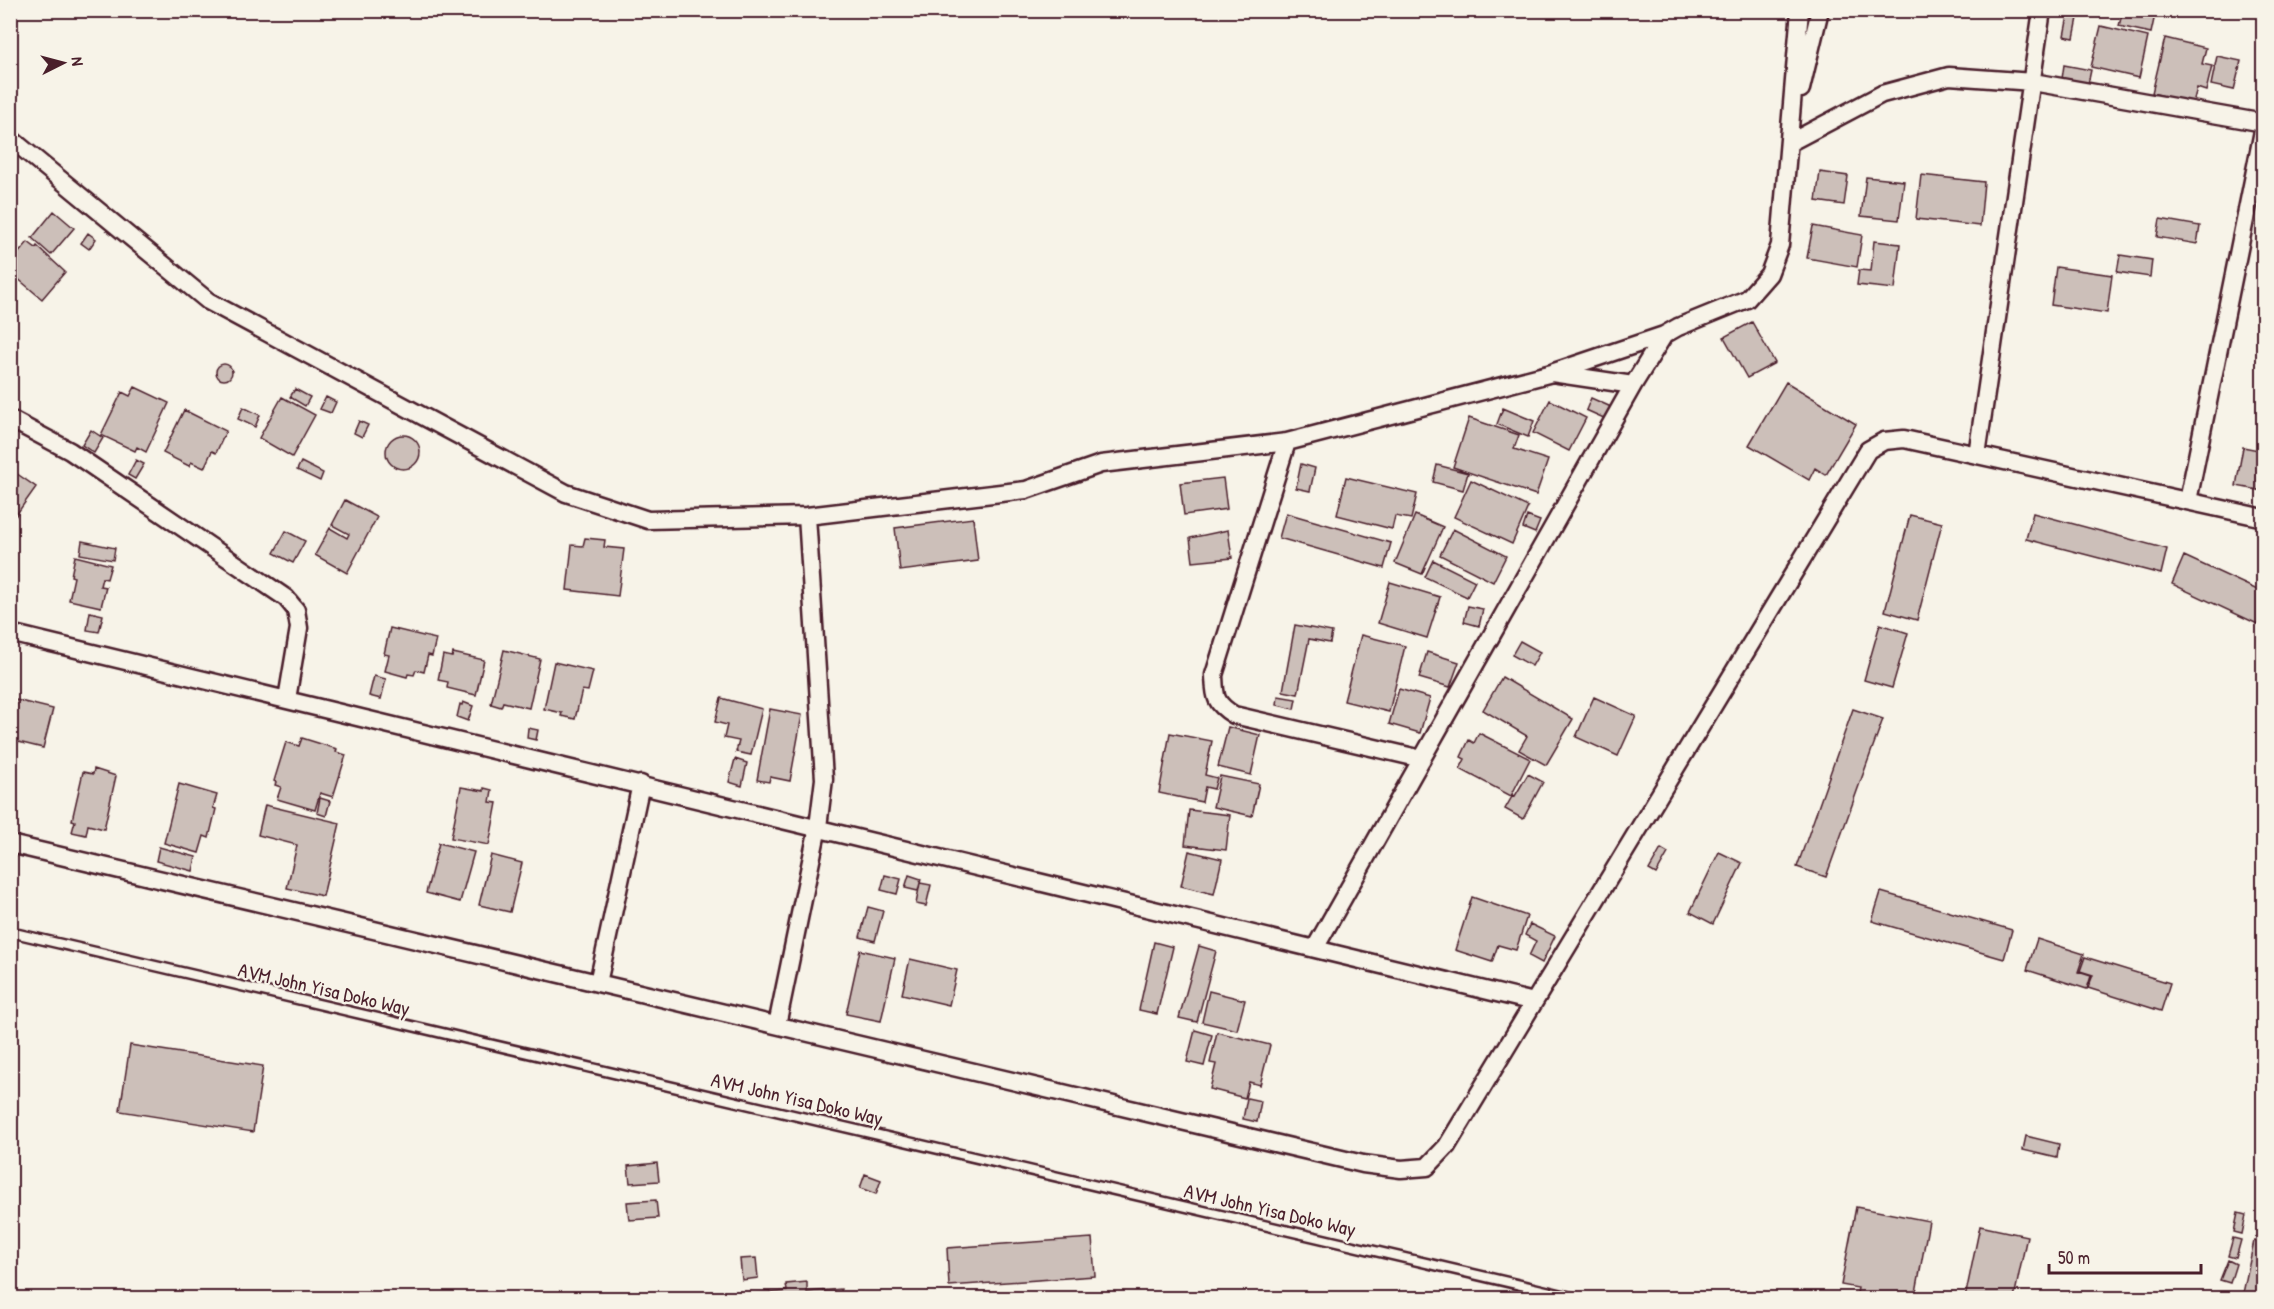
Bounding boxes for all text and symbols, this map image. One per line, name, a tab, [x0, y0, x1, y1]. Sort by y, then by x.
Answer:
north arrow	[33, 33, 93, 93]
text: N	[67, 56, 89, 67]
street label: AVM John Yisa Doko Way	[236, 956, 413, 1021]
street label: AVM John Yisa Doko Way	[709, 1066, 886, 1131]
street label: AVM John Yisa Doko Way	[1182, 1177, 1359, 1242]
scale bar	[2049, 1237, 2200, 1275]
text: 50 m	[2058, 1245, 2090, 1270]

